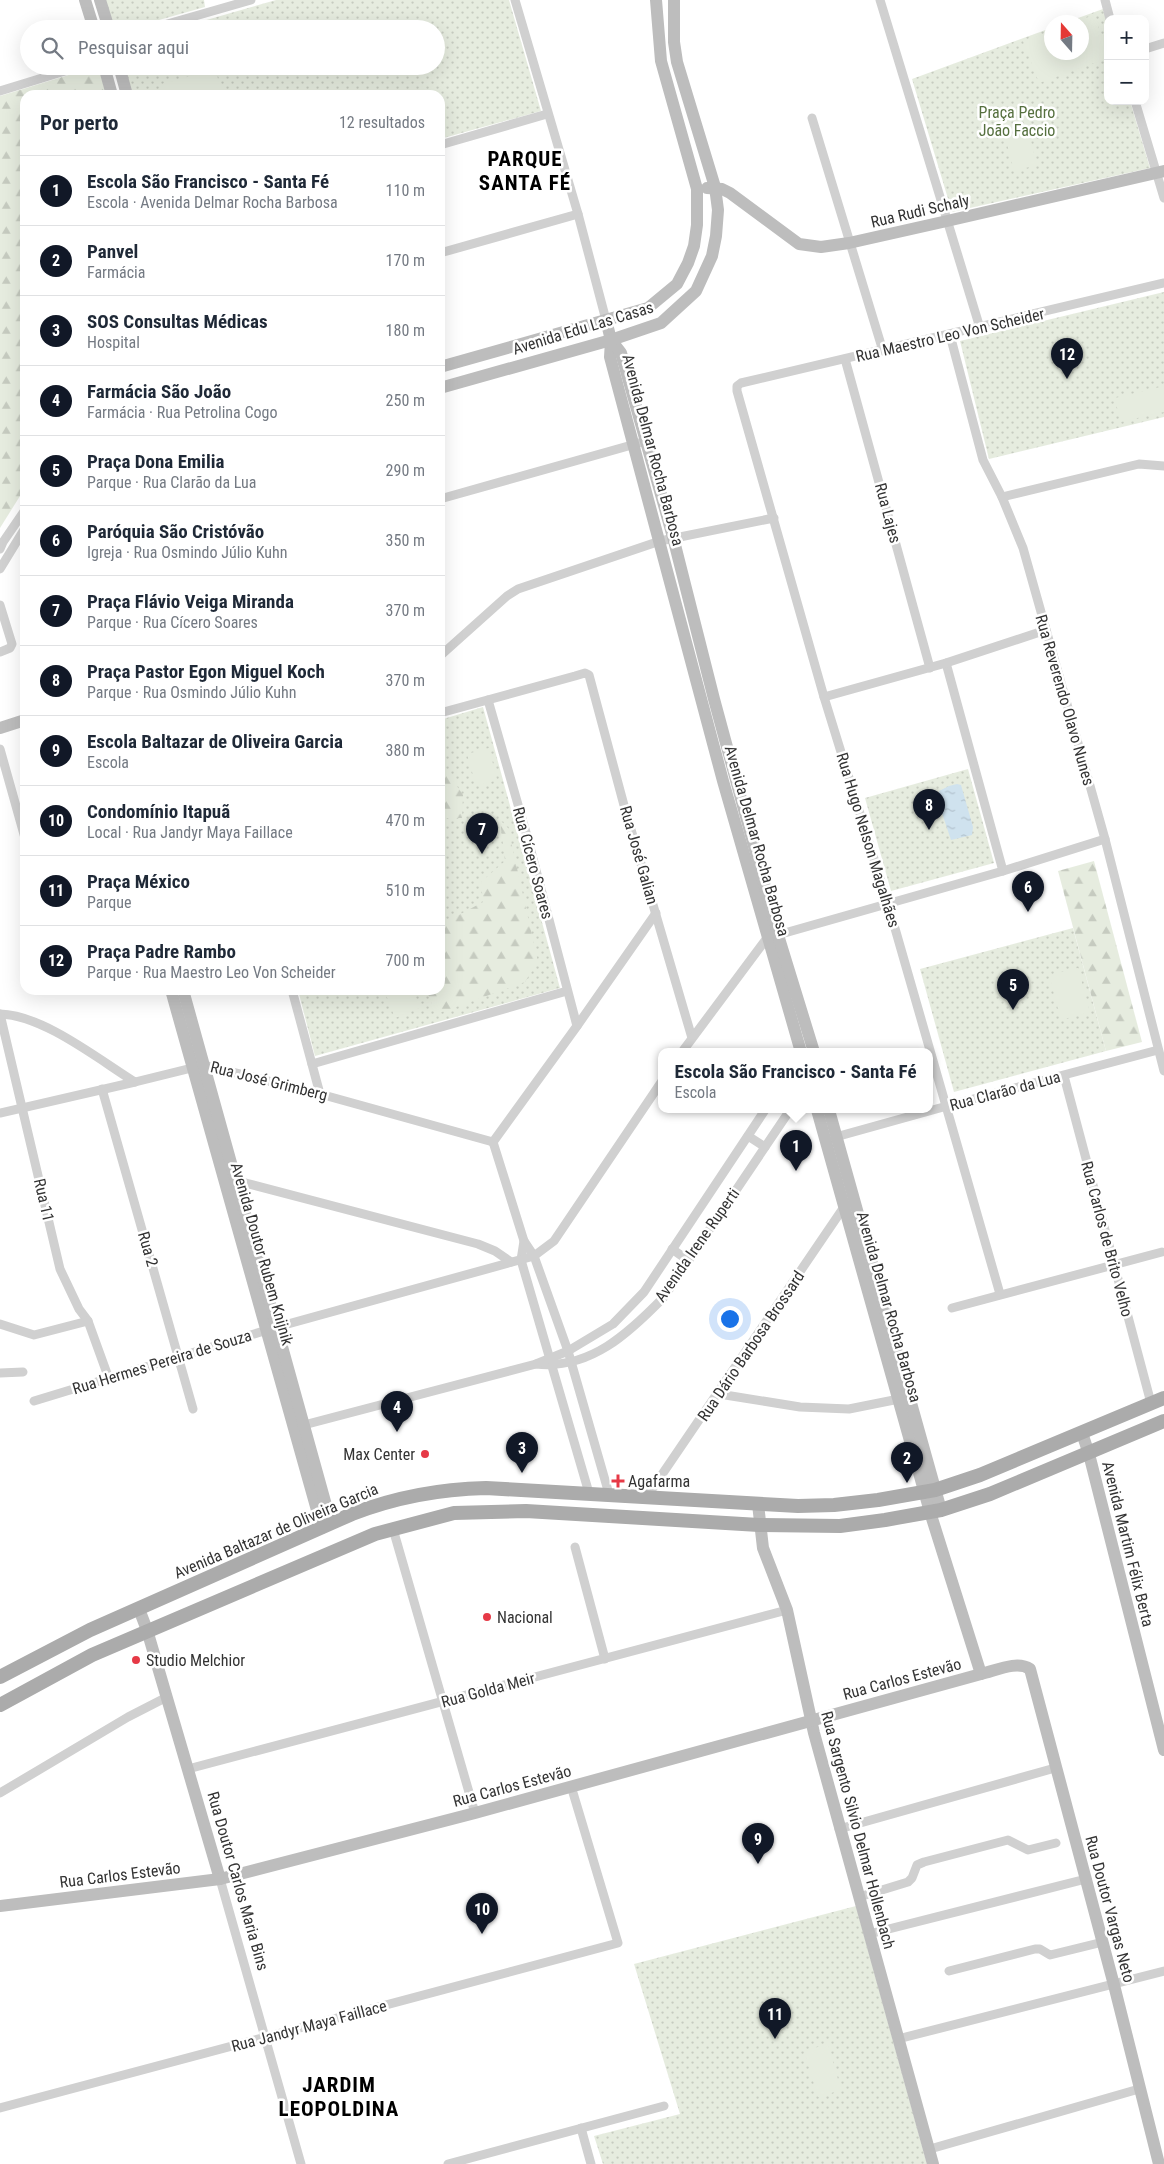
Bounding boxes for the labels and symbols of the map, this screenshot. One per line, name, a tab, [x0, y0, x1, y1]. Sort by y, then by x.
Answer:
north arrow	[1044, 15, 1089, 60]
park label: Praça Pedro João Faccio	[979, 103, 1055, 140]
district label: PARQUE SANTA FÉ	[479, 147, 571, 195]
street label: Rua Rudi Schaly	[869, 190, 971, 232]
street label: Avenida Edu Las Casas	[510, 298, 656, 358]
street label: Rua Maestro Leo Von Scheider	[854, 304, 1046, 366]
pin: 12	[1051, 338, 1083, 379]
street label: Avenida Delmar Rocha Barbosa	[618, 352, 688, 548]
street label: Rua Lajes	[871, 481, 905, 545]
street label: Rua Reverendo Olavo Nunes	[1032, 612, 1098, 788]
street label: Avenida Delmar Rocha Barbosa	[721, 743, 793, 939]
street label: Rua Hugo Nelson Magalhães	[832, 750, 904, 930]
pin: 8	[913, 789, 945, 830]
street label: Rua José Galian	[616, 804, 662, 906]
street label: Rua Cícero Soares	[509, 805, 557, 921]
pin: 7	[466, 813, 498, 854]
pin: 6	[1012, 871, 1044, 912]
pin: 5	[997, 969, 1029, 1010]
street label: Rua José Grimberg	[209, 1057, 329, 1105]
street label: Rua Clarão da Lua	[948, 1067, 1062, 1115]
pin: 1	[780, 1130, 812, 1171]
street label: Rua Carlos de Brito Velho	[1077, 1159, 1137, 1319]
street label: Avenida Doutor Rubem Knijnik	[227, 1160, 297, 1348]
street label: Rua 11	[30, 1177, 58, 1223]
street label: Avenida Irene Ruperti	[651, 1185, 743, 1305]
street label: Avenida Delmar Rocha Barbosa	[853, 1209, 925, 1405]
street label: Rua 2	[134, 1229, 162, 1269]
street label: Rua Dário Barbosa Brossard	[694, 1267, 808, 1425]
your location	[717, 1306, 743, 1332]
street label: Rua Hermes Pereira de Souza	[70, 1326, 254, 1398]
pin: 4	[381, 1391, 413, 1432]
pin: 3	[506, 1432, 538, 1473]
pin: 2	[891, 1442, 923, 1483]
place label: Max Center	[343, 1445, 415, 1464]
marker: Max Center	[419, 1448, 431, 1460]
street label: Avenida Martim Félix Berta	[1098, 1459, 1158, 1629]
place label: Agafarma	[628, 1472, 690, 1491]
marker: Agafarma	[612, 1475, 624, 1487]
street label: Avenida Baltazar de Oliveira Garcia	[171, 1479, 381, 1583]
place label: Nacional	[497, 1608, 553, 1627]
marker: Nacional	[481, 1611, 493, 1623]
place label: Studio Melchior	[146, 1651, 245, 1670]
marker: Studio Melchior	[130, 1654, 142, 1666]
street label: Rua Carlos Estevão	[841, 1654, 963, 1704]
street label: Rua Golda Meir	[439, 1668, 537, 1712]
street label: Rua Sargento Silvio Delmar Hollenbach	[817, 1709, 899, 1951]
street label: Rua Carlos Estevão	[451, 1761, 573, 1811]
street label: Rua Doutor Carlos Maria Bins	[203, 1789, 273, 1973]
pin: 9	[742, 1823, 774, 1864]
street label: Rua Doutor Vargas Neto	[1081, 1834, 1139, 1984]
street label: Rua Carlos Estevão	[58, 1858, 182, 1892]
pin: 10	[466, 1893, 498, 1934]
street label: Rua Jandyr Maya Faillace	[229, 1996, 389, 2056]
pin: 11	[759, 1998, 791, 2039]
district label: JARDIM LEOPOLDINA	[279, 2073, 399, 2121]

